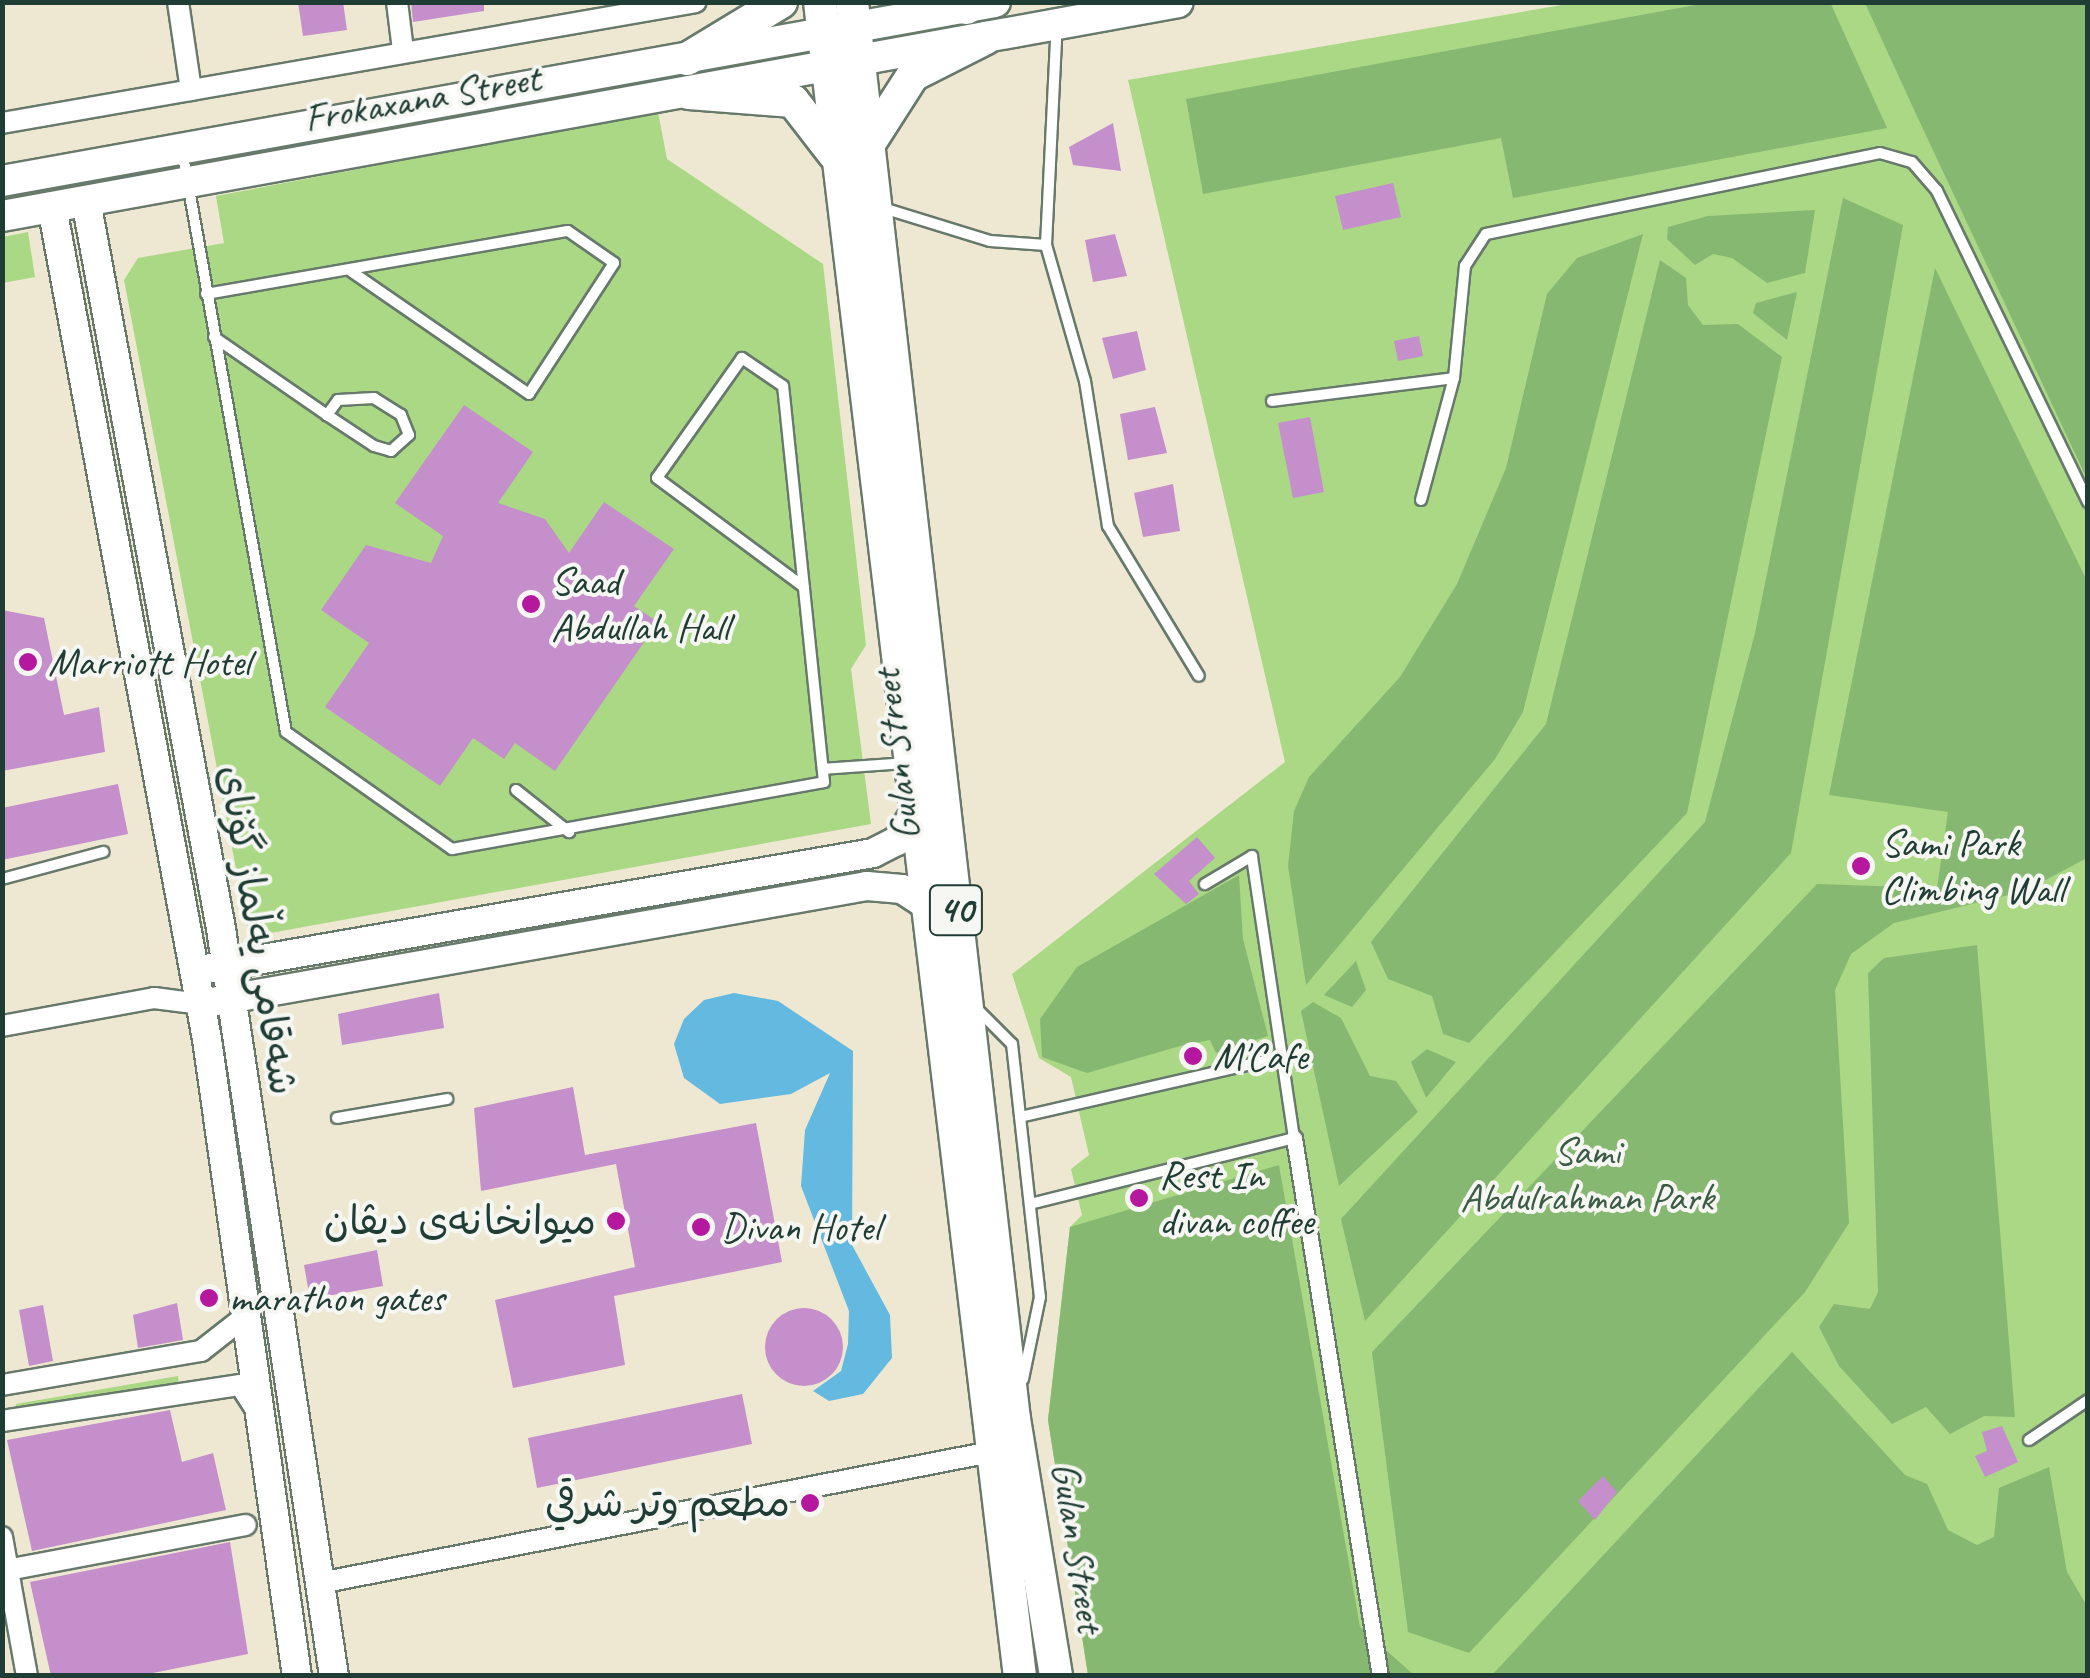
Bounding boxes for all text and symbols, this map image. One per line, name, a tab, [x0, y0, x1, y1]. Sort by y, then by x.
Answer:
street label: Frokaxana Street	[300, 54, 544, 142]
place label: Saad Abdullah Hall	[551, 557, 730, 651]
marker: Saad Abdullah Hall	[520, 593, 542, 615]
place label: Marriott Hotel	[48, 638, 250, 686]
marker: Marriott Hotel	[17, 651, 39, 673]
street label: Gulan Street	[862, 667, 930, 843]
street label: شەقامی یەڵماز گۆنای	[208, 762, 308, 1098]
place label: Sami Park Climbing Wall	[1881, 819, 2065, 913]
marker: Sami Park Climbing Wall	[1850, 855, 1872, 877]
road number: 40	[928, 877, 984, 943]
place label: M'Cafe	[1213, 1032, 1307, 1080]
marker: M'Cafe	[1182, 1045, 1204, 1067]
park label: Sami Abdulrahman Park	[1460, 1127, 1714, 1221]
place label: Rest In divan coffee	[1159, 1151, 1313, 1245]
marker: Rest In divan coffee	[1128, 1187, 1150, 1209]
place label: میوانخانەی دیڤان	[324, 1197, 596, 1245]
place label: Divan Hotel	[721, 1203, 879, 1251]
marker: میوانخانەی دیڤان	[605, 1210, 627, 1232]
marker: Divan Hotel	[690, 1216, 712, 1238]
place label: marathon gates	[229, 1274, 444, 1322]
marker: marathon gates	[198, 1287, 220, 1309]
street label: Gulan Street	[1041, 1458, 1115, 1636]
place label: مطعم وتر شرقي	[545, 1479, 790, 1527]
marker: مطعم وتر شرقي	[799, 1492, 821, 1514]

